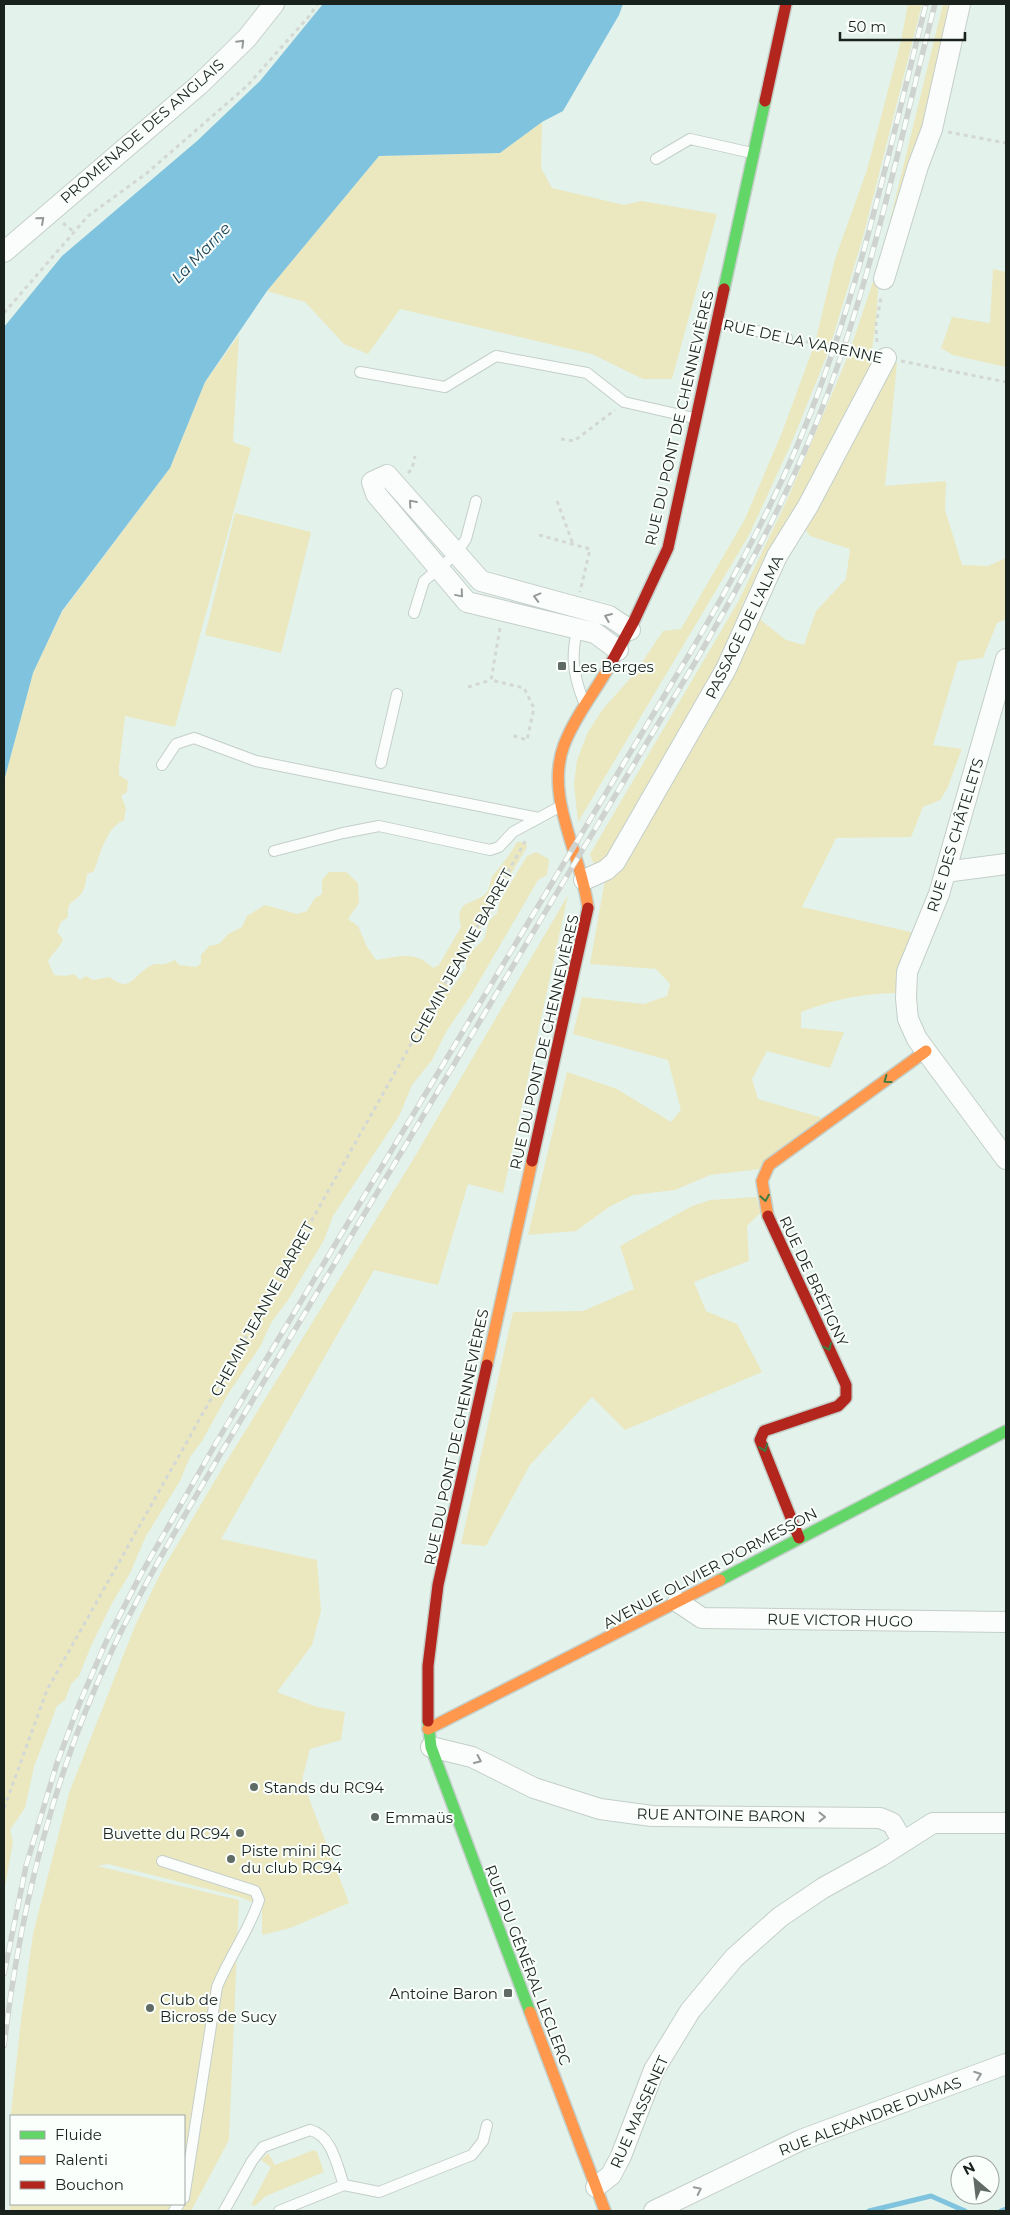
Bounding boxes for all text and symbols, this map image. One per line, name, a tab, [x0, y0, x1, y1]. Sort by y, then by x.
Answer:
scale bar	[840, 10, 965, 42]
text: 50 m	[848, 17, 886, 36]
one-way arrow	[236, 40, 245, 49]
street label: PROMENADE DES ANGLAIS	[56, 55, 228, 207]
one-way arrow	[35, 216, 44, 225]
water label: La Marne	[167, 219, 235, 287]
street label: RUE DU PONT DE CHENNEVIÈRES	[640, 289, 718, 547]
street label: RUE DE LA VARENNE	[722, 315, 884, 367]
one-way arrow	[409, 500, 418, 509]
street label: PASSAGE DE L'ALMA	[701, 552, 787, 702]
one-way arrow	[455, 588, 463, 597]
one-way arrow	[533, 592, 541, 603]
one-way arrow	[604, 613, 613, 624]
place label: Les Berges	[572, 657, 654, 676]
marker: Les Berges	[556, 660, 568, 672]
street label: RUE DES CHÂTELETS	[922, 755, 988, 915]
street label: CHEMIN JEANNE BARRET	[405, 865, 517, 1047]
street label: RUE DU PONT DE CHENNEVIÈRES	[505, 913, 583, 1171]
one-way arrow	[883, 1074, 893, 1083]
one-way arrow	[759, 1193, 769, 1202]
street label: RUE DE BRÉTIGNY	[775, 1213, 853, 1350]
street label: CHEMIN JEANNE BARRET	[206, 1218, 318, 1400]
street label: RUE DU PONT DE CHENNEVIÈRES	[420, 1307, 492, 1567]
one-way arrow	[822, 1342, 833, 1351]
one-way arrow	[757, 1443, 768, 1452]
street label: AVENUE OLIVIER D'ORMESSON	[600, 1503, 820, 1633]
street label: RUE VICTOR HUGO	[767, 1609, 913, 1631]
one-way arrow	[473, 1754, 482, 1764]
place label: Stands du RC94	[264, 1778, 384, 1797]
marker: Stands du RC94	[248, 1781, 260, 1793]
street label: RUE ANTOINE BARON	[636, 1804, 806, 1826]
place label: Emmaüs	[385, 1808, 453, 1827]
marker: Emmaüs	[369, 1811, 381, 1823]
one-way arrow	[819, 1812, 827, 1822]
place label: Buvette du RC94	[102, 1824, 230, 1843]
marker: Buvette du RC94	[234, 1827, 246, 1839]
place label: Piste mini RC du club RC94	[241, 1841, 342, 1877]
marker: Piste mini RC du club RC94	[225, 1853, 237, 1865]
street label: RUE DU GÉNÉRAL LECLERC	[481, 1862, 575, 2068]
place label: Antoine Baron	[389, 1984, 498, 2003]
marker: Antoine Baron	[502, 1987, 514, 1999]
place label: Club de Bicross de Sucy	[160, 1990, 277, 2026]
marker: Club de Bicross de Sucy	[144, 2002, 156, 2014]
street label: RUE MASSENET	[606, 2052, 672, 2171]
one-way arrow	[973, 2071, 981, 2081]
street label: RUE ALEXANDRE DUMAS	[776, 2072, 964, 2160]
legend	[10, 2115, 185, 2205]
text: Fluide	[55, 2125, 102, 2144]
text: Ralenti	[55, 2150, 108, 2169]
north arrow	[950, 2155, 1000, 2205]
text: N	[960, 2158, 978, 2179]
text: Bouchon	[55, 2175, 124, 2194]
one-way arrow	[693, 2186, 702, 2196]

